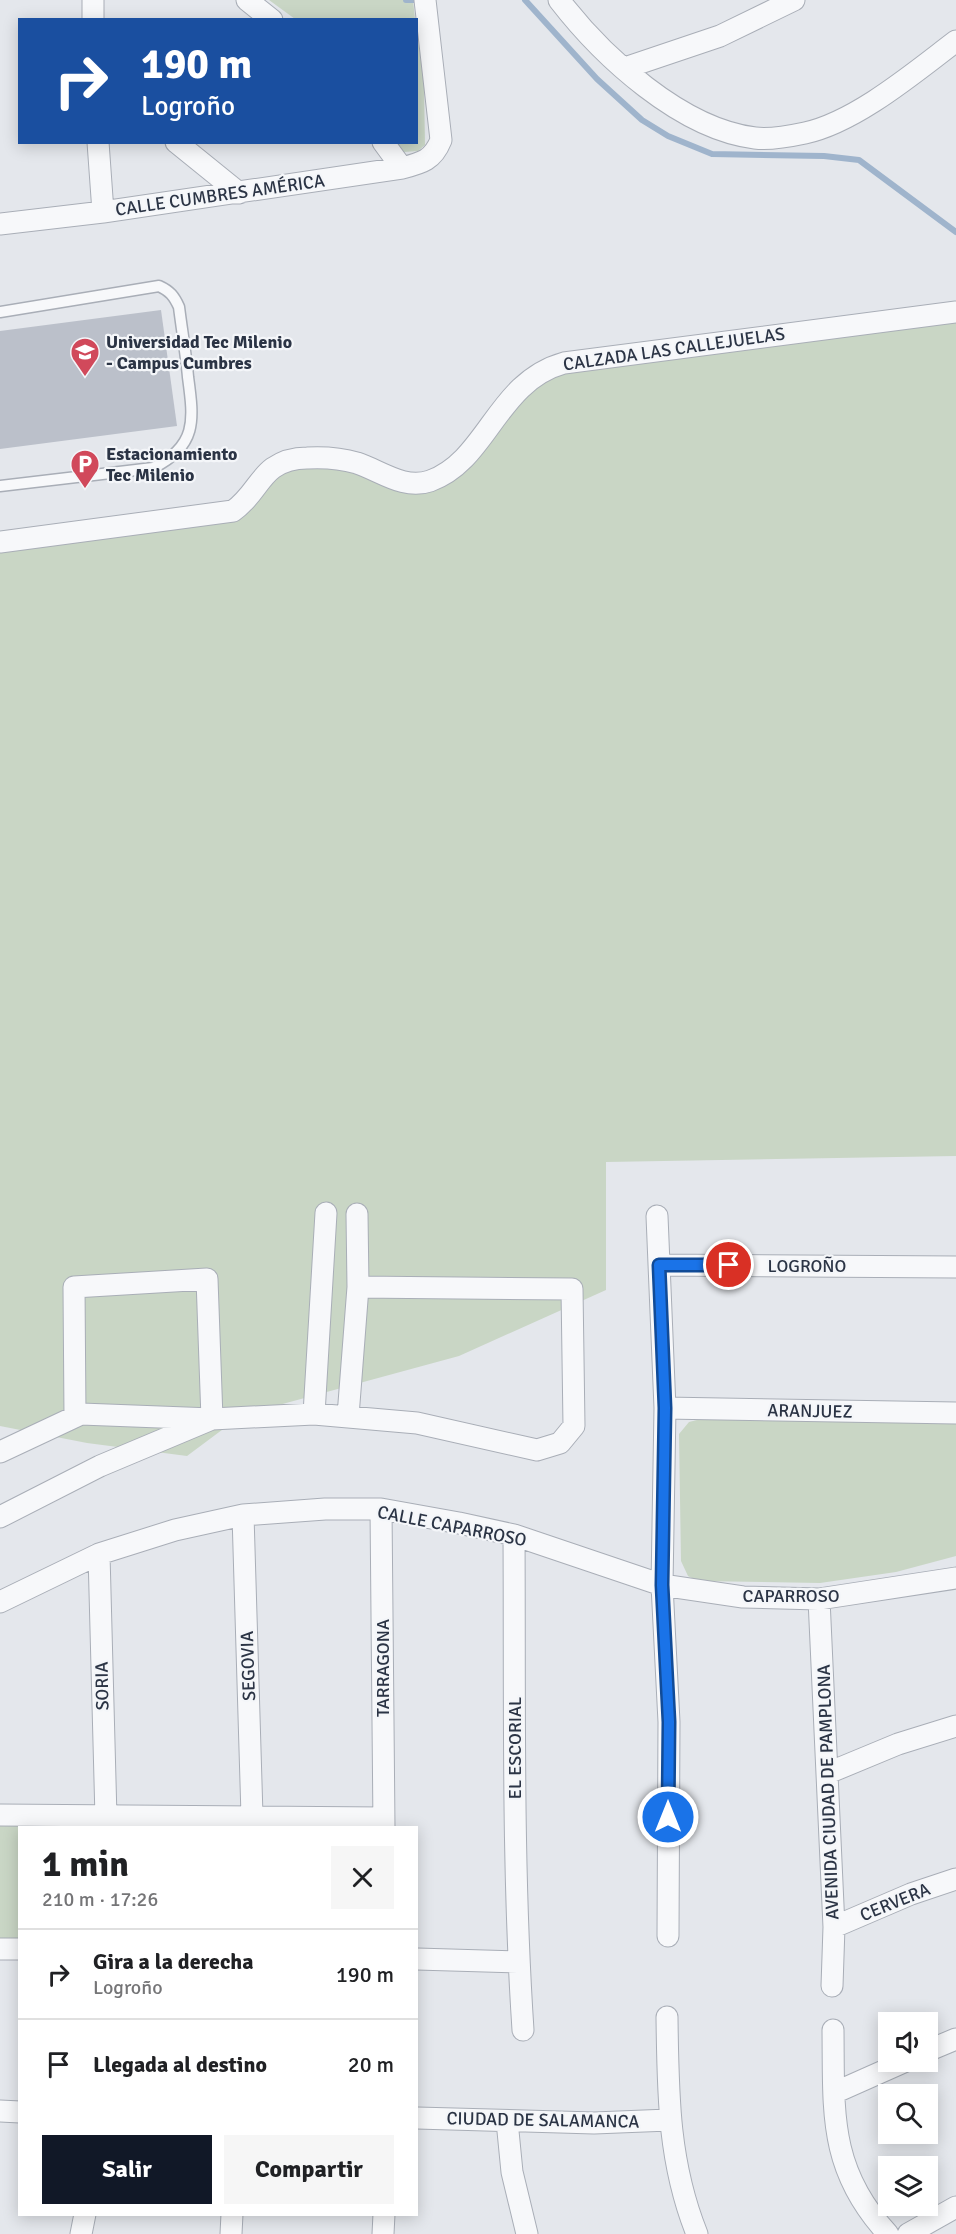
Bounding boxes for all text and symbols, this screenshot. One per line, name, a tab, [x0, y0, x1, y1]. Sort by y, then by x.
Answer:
text: 190 m	[141, 39, 252, 90]
icon: right	[42, 42, 120, 120]
text: Logroño	[141, 90, 235, 123]
street label: CALLE CUMBRES AMÉRICA	[114, 169, 326, 221]
street label: CALZADA LAS CALLEJUELAS	[562, 323, 786, 375]
place label: Universidad Tec Milenio - Campus Cumbres	[106, 331, 292, 374]
school or university icon: Universidad Tec Milenio - Campus Cumbres	[69, 336, 101, 378]
place label: Estacionamiento Tec Milenio	[106, 443, 237, 486]
parking icon: Estacionamiento Tec Milenio	[69, 448, 101, 490]
pin	[703, 1239, 754, 1290]
icon: arrive	[712, 1248, 745, 1281]
street label: LOGROÑO	[768, 1255, 846, 1277]
street label: ARANJUEZ	[767, 1399, 853, 1423]
street label: CALLE CAPARROSO	[376, 1501, 528, 1551]
street label: CAPARROSO	[743, 1585, 839, 1607]
street label: TARRAGONA	[372, 1619, 394, 1717]
street label: SEGOVIA	[236, 1631, 260, 1701]
street label: SORIA	[91, 1661, 113, 1711]
street label: AVENIDA CIUDAD DE PAMPLONA	[813, 1664, 843, 1920]
street label: EL ESCORIAL	[504, 1697, 526, 1799]
position arrow	[636, 1785, 700, 1849]
text: 1 min	[42, 1842, 129, 1887]
button: close	[331, 1846, 394, 1909]
street label: CERVERA	[857, 1878, 933, 1926]
text: 210 m · 17:26	[42, 1887, 158, 1912]
text: Gira a la derecha	[93, 1948, 254, 1975]
icon: right	[42, 1958, 75, 1991]
text: 190 m	[336, 1961, 394, 1988]
text: Logroño	[93, 1975, 163, 2000]
map controls	[878, 2012, 938, 2216]
button: sound	[878, 2012, 938, 2072]
icon: arrive	[42, 2048, 75, 2081]
text: Llegada al destino	[93, 2051, 267, 2078]
text: 20 m	[348, 2051, 394, 2078]
button: search	[878, 2084, 938, 2144]
street label: CIUDAD DE SALAMANCA	[446, 2107, 640, 2133]
button: Salir	[42, 2135, 212, 2204]
button: Compartir	[224, 2135, 394, 2204]
button: layers	[878, 2156, 938, 2216]

